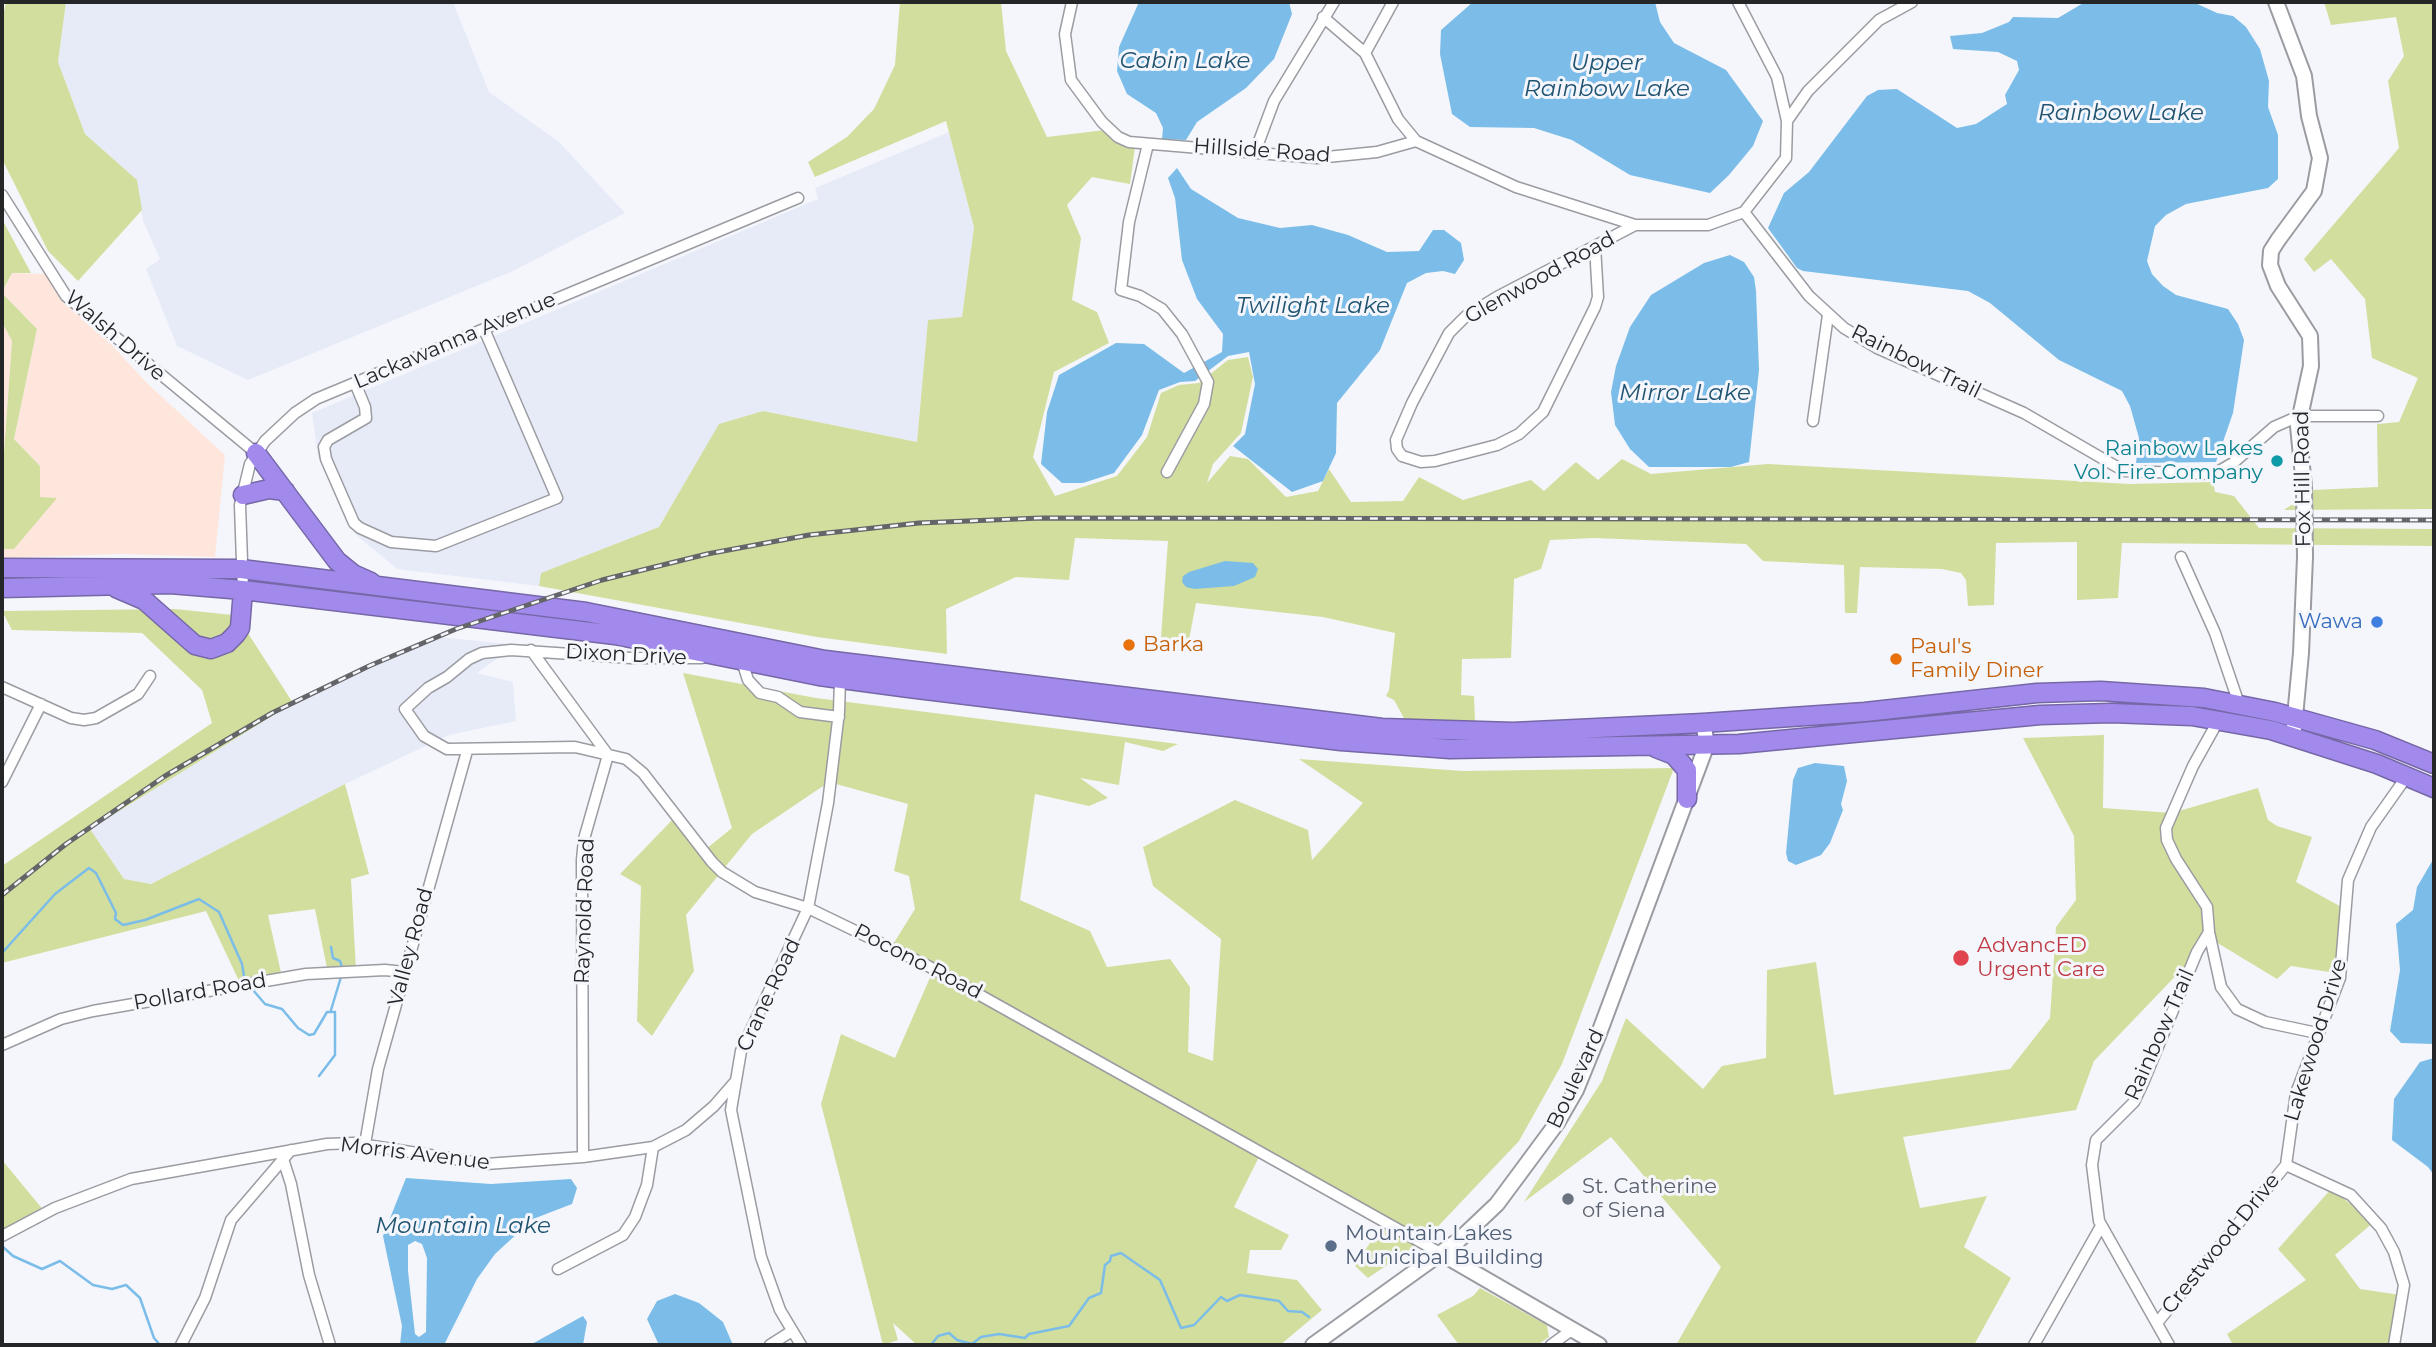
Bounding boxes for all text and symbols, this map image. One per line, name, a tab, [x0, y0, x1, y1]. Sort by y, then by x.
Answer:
water label: Cabin Lake	[1120, 47, 1250, 75]
water label: Upper Rainbow Lake	[1524, 49, 1690, 103]
water label: Rainbow Lake	[2038, 99, 2204, 127]
street label: Hillside Road	[1193, 134, 1331, 168]
street label: Glenwood Road	[1461, 226, 1619, 330]
street label: Walsh Drive	[60, 285, 170, 387]
street label: Lackawanna Avenue	[350, 287, 560, 395]
water label: Twilight Lake	[1236, 292, 1390, 320]
street label: Rainbow Trail	[1847, 320, 1985, 404]
water label: Mirror Lake	[1619, 379, 1751, 407]
street label: Fox Hill Road	[2289, 410, 2317, 548]
place label: Rainbow Lakes Vol. Fire Company	[2074, 436, 2263, 486]
marker: Rainbow Lakes Vol. Fire Company	[2269, 453, 2285, 469]
place label: Wawa	[2298, 609, 2363, 635]
marker: Wawa	[2369, 614, 2385, 630]
place label: Barka	[1143, 632, 1204, 658]
place label: Paul's Family Diner	[1910, 634, 2044, 684]
marker: Barka	[1121, 637, 1137, 653]
street label: Dixon Drive	[565, 639, 687, 671]
marker: Paul's Family Diner	[1888, 651, 1904, 667]
street label: Raynold Road	[570, 838, 600, 984]
street label: Valley Road	[383, 885, 439, 1009]
street label: Pocono Road	[850, 919, 986, 1005]
place label: AdvancED Urgent Care	[1977, 933, 2105, 983]
street label: Crane Road	[732, 934, 806, 1056]
marker: AdvancED Urgent Care	[1951, 948, 1971, 968]
street label: Lakewood Drive	[2279, 956, 2353, 1124]
street label: Rainbow Trail	[2120, 965, 2200, 1105]
street label: Pollard Road	[132, 968, 268, 1016]
street label: Boulevard	[1542, 1025, 1610, 1133]
street label: Morris Avenue	[339, 1132, 491, 1176]
street label: Crestwood Drive	[2157, 1169, 2285, 1319]
place label: St. Catherine of Siena	[1582, 1174, 1717, 1224]
marker: St. Catherine of Siena	[1560, 1191, 1576, 1207]
water label: Mountain Lake	[375, 1212, 551, 1240]
place label: Mountain Lakes Municipal Building	[1345, 1221, 1544, 1271]
marker: Mountain Lakes Municipal Building	[1323, 1238, 1339, 1254]

